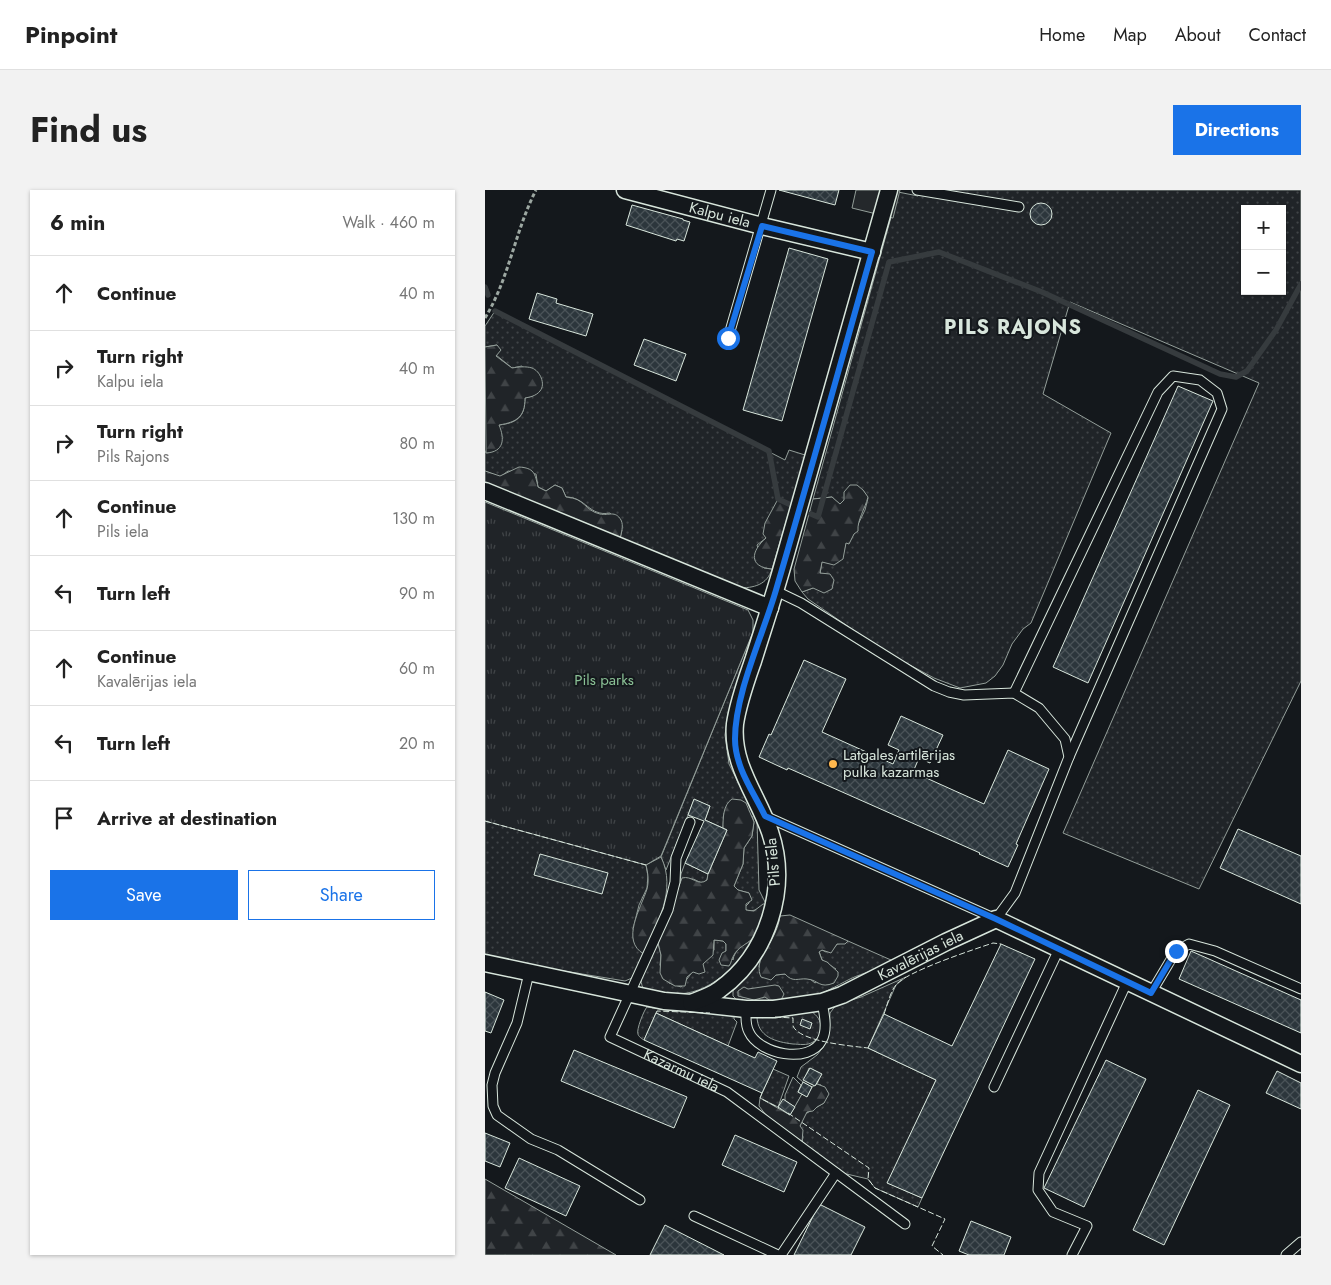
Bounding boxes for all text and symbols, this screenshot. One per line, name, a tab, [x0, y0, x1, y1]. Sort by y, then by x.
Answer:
text: Pinpoint	[25, 17, 117, 52]
text: Home	[1039, 22, 1085, 48]
text: Map	[1113, 22, 1147, 48]
text: About	[1175, 22, 1220, 48]
text: Contact	[1248, 22, 1306, 48]
text: Find us	[30, 105, 147, 155]
button: Directions	[1173, 105, 1301, 155]
street label: Kalpu iela	[687, 196, 753, 233]
map controls	[1241, 205, 1286, 295]
button: +	[1241, 205, 1286, 250]
text: 6 min	[50, 208, 105, 238]
text: Walk · 460 m	[343, 211, 435, 234]
button: −	[1241, 250, 1286, 295]
icon: ahead	[50, 279, 78, 307]
text: Continue	[97, 280, 176, 307]
text: 40 m	[399, 282, 435, 305]
district label: PILS RAJONS	[944, 313, 1082, 342]
route start	[717, 327, 740, 350]
text: Turn right	[97, 343, 183, 370]
icon: right	[50, 354, 78, 382]
text: 40 m	[399, 357, 435, 380]
text: Kalpu iela	[97, 370, 164, 393]
text: Turn right	[97, 418, 183, 445]
icon: right	[50, 429, 78, 457]
text: 80 m	[399, 432, 435, 455]
text: Pils Rajons	[97, 445, 169, 468]
text: Continue	[97, 493, 176, 520]
icon: ahead	[50, 504, 78, 532]
text: 130 m	[392, 507, 435, 530]
text: Pils iela	[97, 520, 149, 543]
icon: left	[50, 579, 78, 607]
text: Turn left	[97, 580, 170, 607]
text: 90 m	[399, 582, 435, 605]
text: Continue	[97, 643, 176, 670]
icon: ahead	[50, 654, 78, 682]
text: 60 m	[399, 657, 435, 680]
park label: Pils parks	[574, 669, 634, 691]
text: Kavalērijas iela	[97, 670, 197, 693]
icon: left	[50, 729, 78, 757]
text: Turn left	[97, 730, 170, 757]
text: 20 m	[399, 732, 435, 755]
place label: Latgales artilērijas pulka kazarmas	[843, 744, 955, 783]
marker: Latgales artilērijas pulka kazarmas	[827, 758, 839, 770]
icon: arrive	[50, 804, 78, 832]
text: Arrive at destination	[97, 805, 277, 832]
street label: Pils iela	[760, 837, 786, 887]
button: Save	[50, 870, 238, 920]
button: Share	[248, 870, 435, 920]
street label: Kavalērijas iela	[874, 924, 967, 986]
route end	[1165, 940, 1188, 963]
street label: Kazarmu iela	[640, 1043, 723, 1098]

